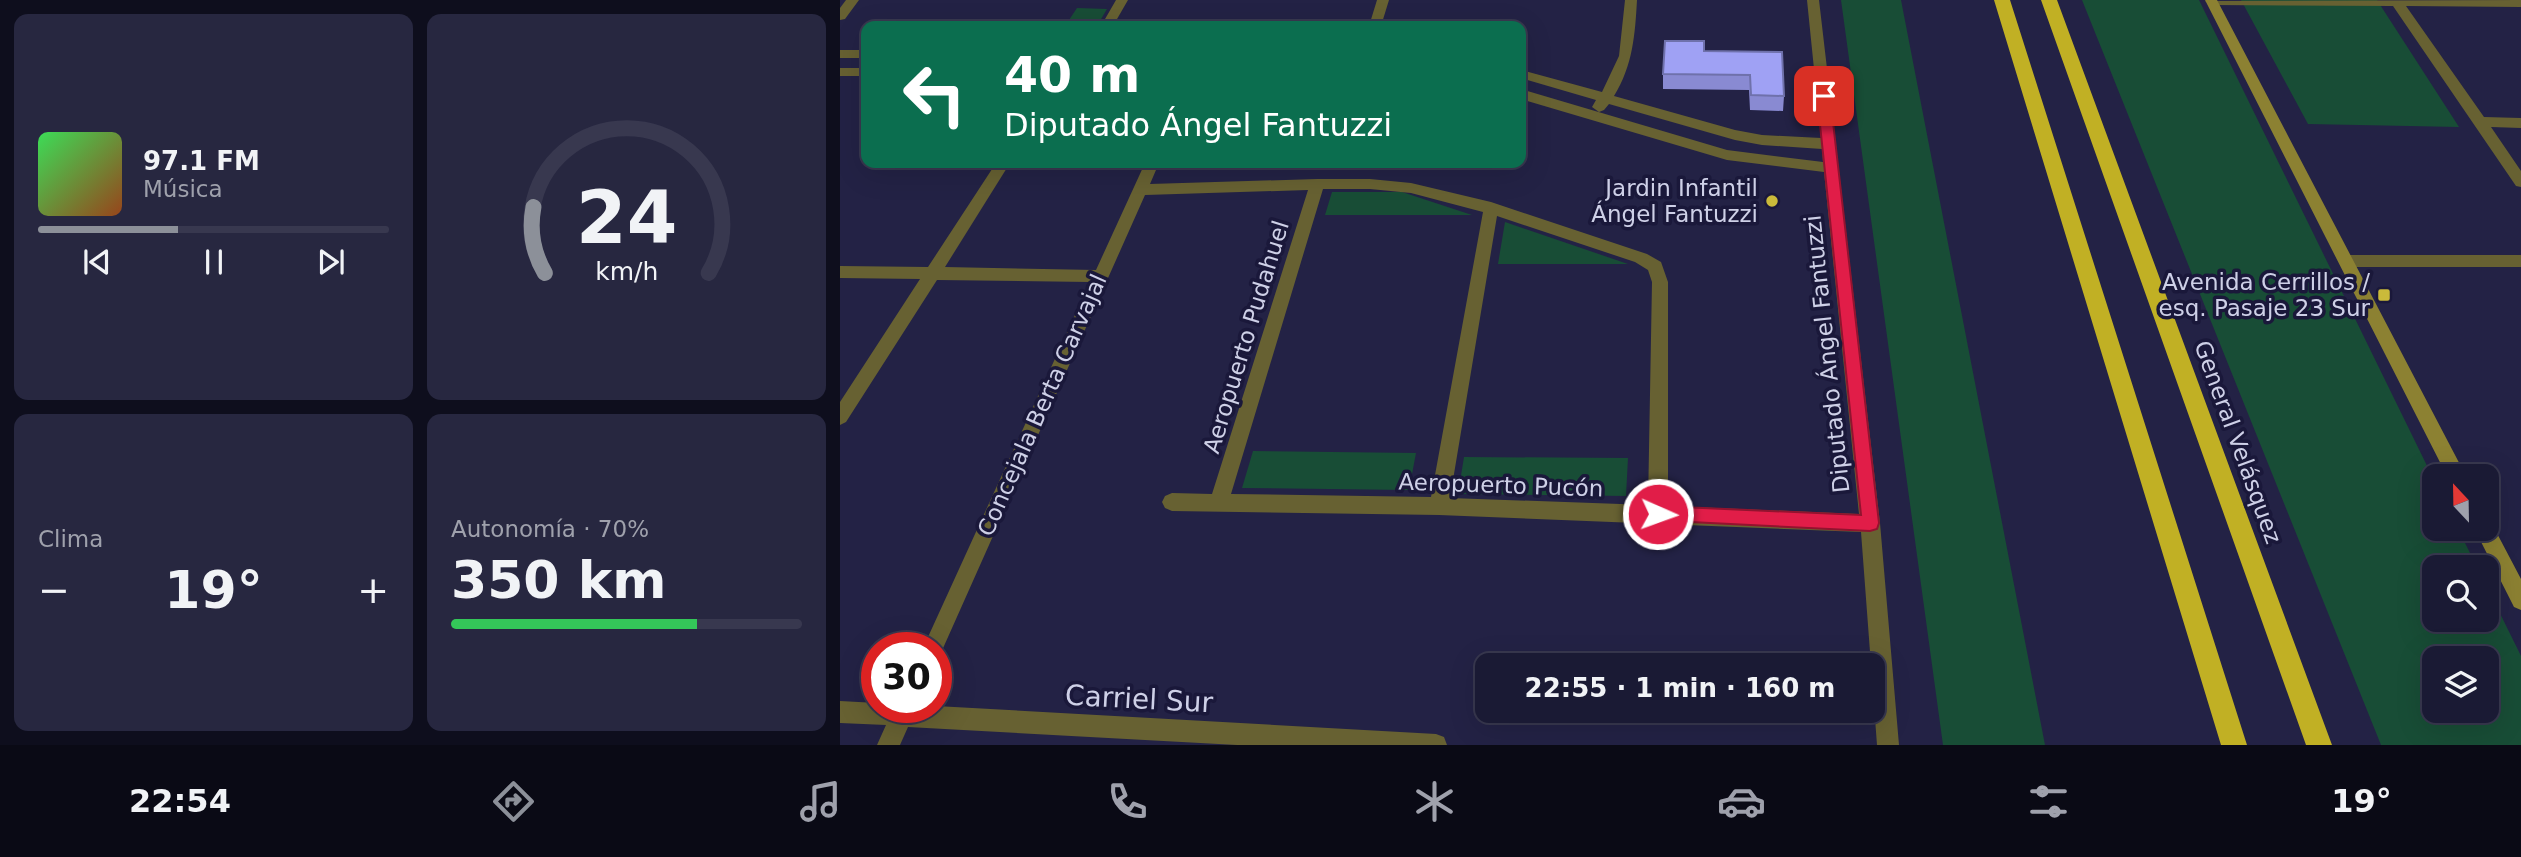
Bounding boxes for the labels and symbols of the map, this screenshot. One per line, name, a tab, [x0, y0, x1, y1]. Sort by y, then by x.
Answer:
pin	[1794, 66, 1854, 126]
place label: Jardin Infantil Ángel Fantuzzi	[1591, 175, 1758, 227]
marker: Jardin Infantil Ángel Fantuzzi	[1764, 193, 1780, 209]
street label: Diputado Ángel Fantuzzi	[1798, 214, 1855, 494]
street label: Aeropuerto Pudahuel	[1198, 217, 1294, 457]
place label: Avenida Cerrillos / esq. Pasaje 23 Sur	[2159, 269, 2371, 321]
street label: Concejala Berta Carvajal	[972, 270, 1112, 540]
marker: Avenida Cerrillos / esq. Pasaje 23 Sur	[2376, 287, 2392, 303]
street label: General Velásquez	[2189, 337, 2287, 547]
north arrow	[2422, 464, 2499, 541]
street label: Aeropuerto Pucón	[1398, 468, 1604, 502]
position arrow	[1621, 477, 1695, 551]
speed limit sign: 30	[861, 632, 952, 723]
street label: Carriel Sur	[1064, 679, 1214, 719]

